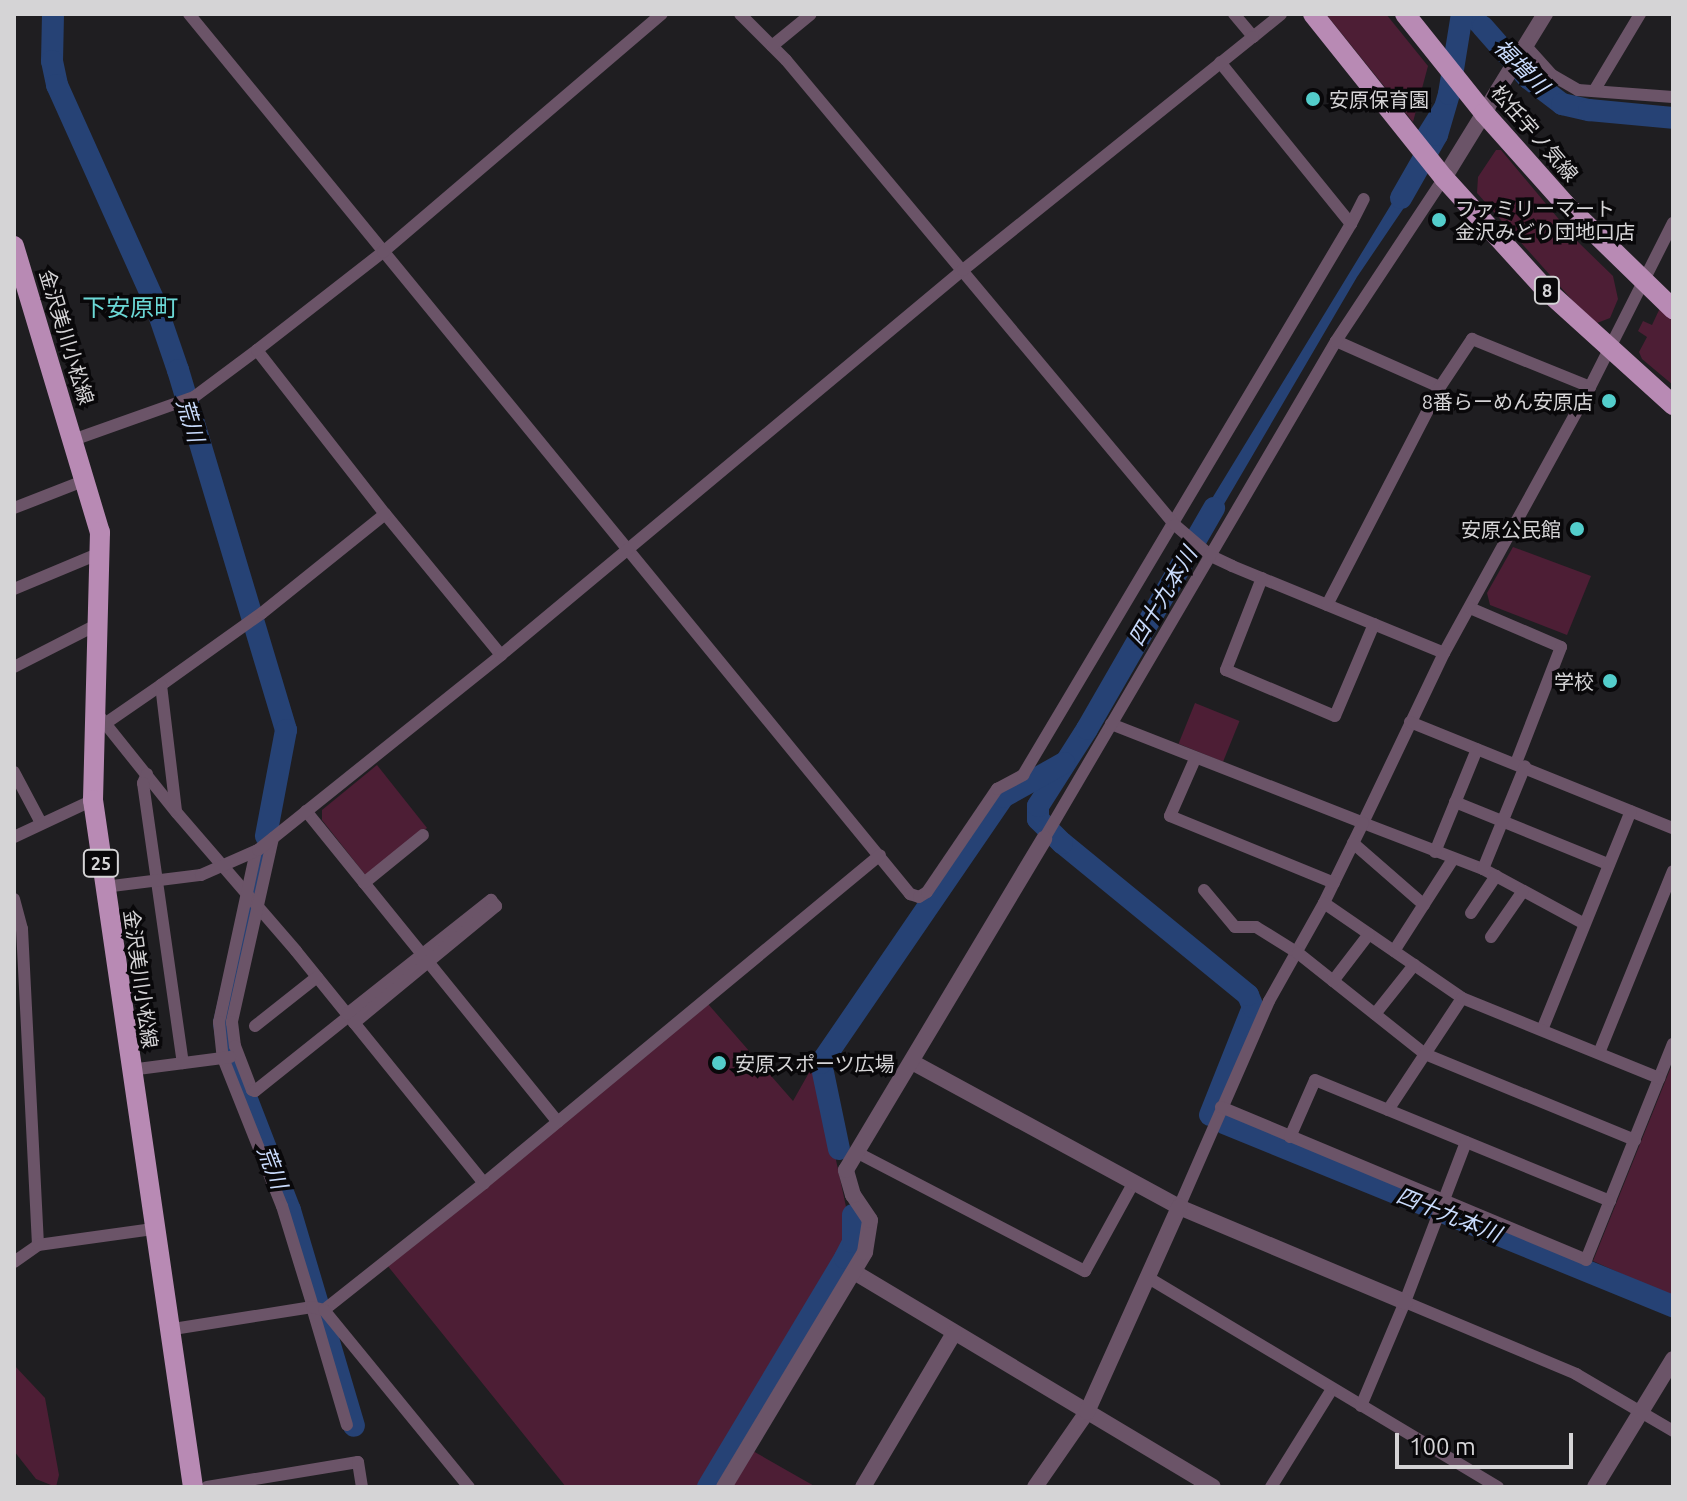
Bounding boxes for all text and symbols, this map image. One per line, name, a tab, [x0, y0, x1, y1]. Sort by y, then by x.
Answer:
water label: 福増川	[1489, 33, 1555, 99]
street label: 松任宇ノ気線	[1487, 80, 1583, 186]
place label: 安原保育園	[1329, 87, 1429, 111]
marker: 安原保育園	[1304, 90, 1322, 108]
place label: ファミリーマート 金沢みどり団地口店	[1455, 196, 1635, 243]
marker: ファミリーマート 金沢みどり団地口店	[1430, 211, 1448, 229]
street label: 金沢美川小松線	[35, 267, 99, 407]
road number: 8	[1533, 276, 1561, 304]
district label: 下安原町	[82, 294, 178, 322]
place label: 8番らーめん安原店	[1422, 389, 1593, 413]
marker: 8番らーめん安原店	[1600, 392, 1618, 410]
water label: 荒川	[172, 395, 210, 445]
place label: 安原公民館	[1461, 517, 1561, 541]
marker: 安原公民館	[1568, 520, 1586, 538]
water label: 四十九本川	[1122, 542, 1202, 650]
place label: 学校	[1554, 669, 1594, 693]
marker: 学校	[1601, 672, 1619, 690]
road number: 25	[81, 849, 121, 877]
street label: 金沢美川小松線	[119, 908, 163, 1050]
place label: 安原スポーツ広場	[735, 1051, 895, 1075]
marker: 安原スポーツ広場	[710, 1054, 728, 1072]
water label: 荒川	[253, 1142, 293, 1192]
water label: 四十九本川	[1393, 1181, 1505, 1247]
scale bar	[1399, 1417, 1577, 1467]
text: 100 m	[1409, 1433, 1476, 1460]

